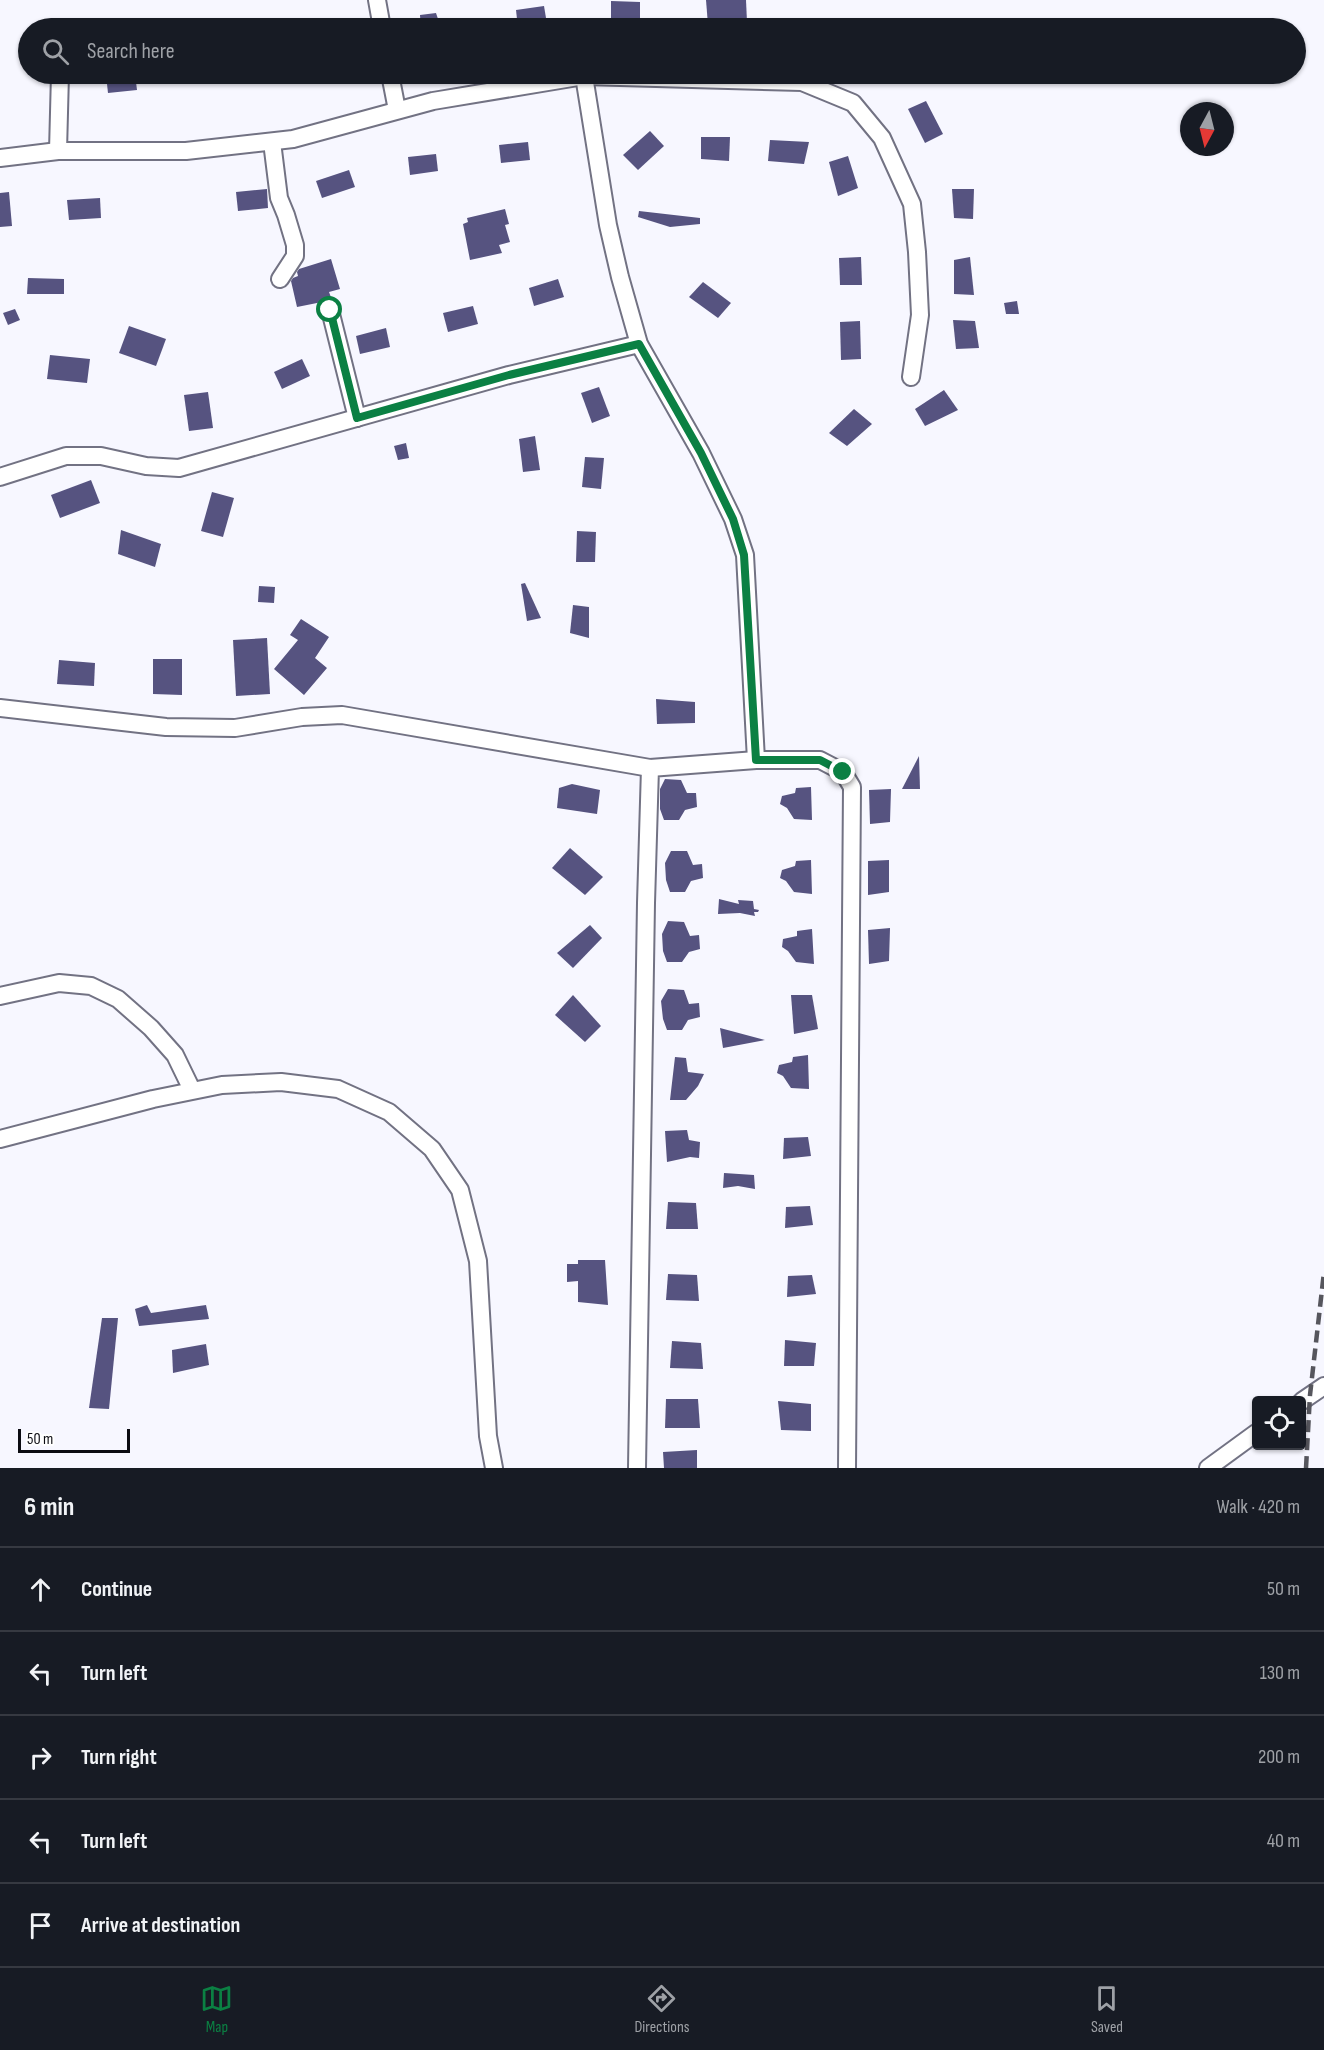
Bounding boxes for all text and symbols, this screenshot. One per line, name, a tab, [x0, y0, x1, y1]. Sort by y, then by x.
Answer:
search box	[18, 18, 1306, 84]
icon: search	[39, 35, 72, 68]
text: Search here	[87, 38, 174, 65]
north arrow	[1180, 102, 1234, 156]
route start	[316, 296, 342, 322]
route end	[829, 758, 855, 784]
map controls	[1252, 1396, 1306, 1450]
button: locate	[1252, 1396, 1306, 1450]
scale bar	[18, 1426, 130, 1454]
text: 50 m	[27, 1430, 53, 1449]
text: 6 min	[24, 1492, 74, 1523]
text: Walk · 420 m	[1216, 1495, 1300, 1519]
icon: ahead	[24, 1573, 57, 1606]
text: Continue	[81, 1576, 152, 1603]
text: 50 m	[1267, 1577, 1300, 1601]
icon: left	[24, 1657, 57, 1690]
text: Turn left	[81, 1660, 147, 1687]
text: 130 m	[1260, 1661, 1300, 1685]
icon: right	[24, 1741, 57, 1774]
text: Turn right	[81, 1744, 157, 1771]
text: 200 m	[1258, 1745, 1300, 1769]
icon: left	[24, 1825, 57, 1858]
text: Turn left	[81, 1828, 147, 1855]
text: 40 m	[1267, 1829, 1300, 1853]
icon: arrive	[24, 1909, 57, 1942]
text: Arrive at destination	[81, 1912, 240, 1939]
tab: Map	[200, 1982, 233, 2037]
tab: Directions	[634, 1982, 689, 2037]
tab: Saved	[1090, 1982, 1123, 2037]

